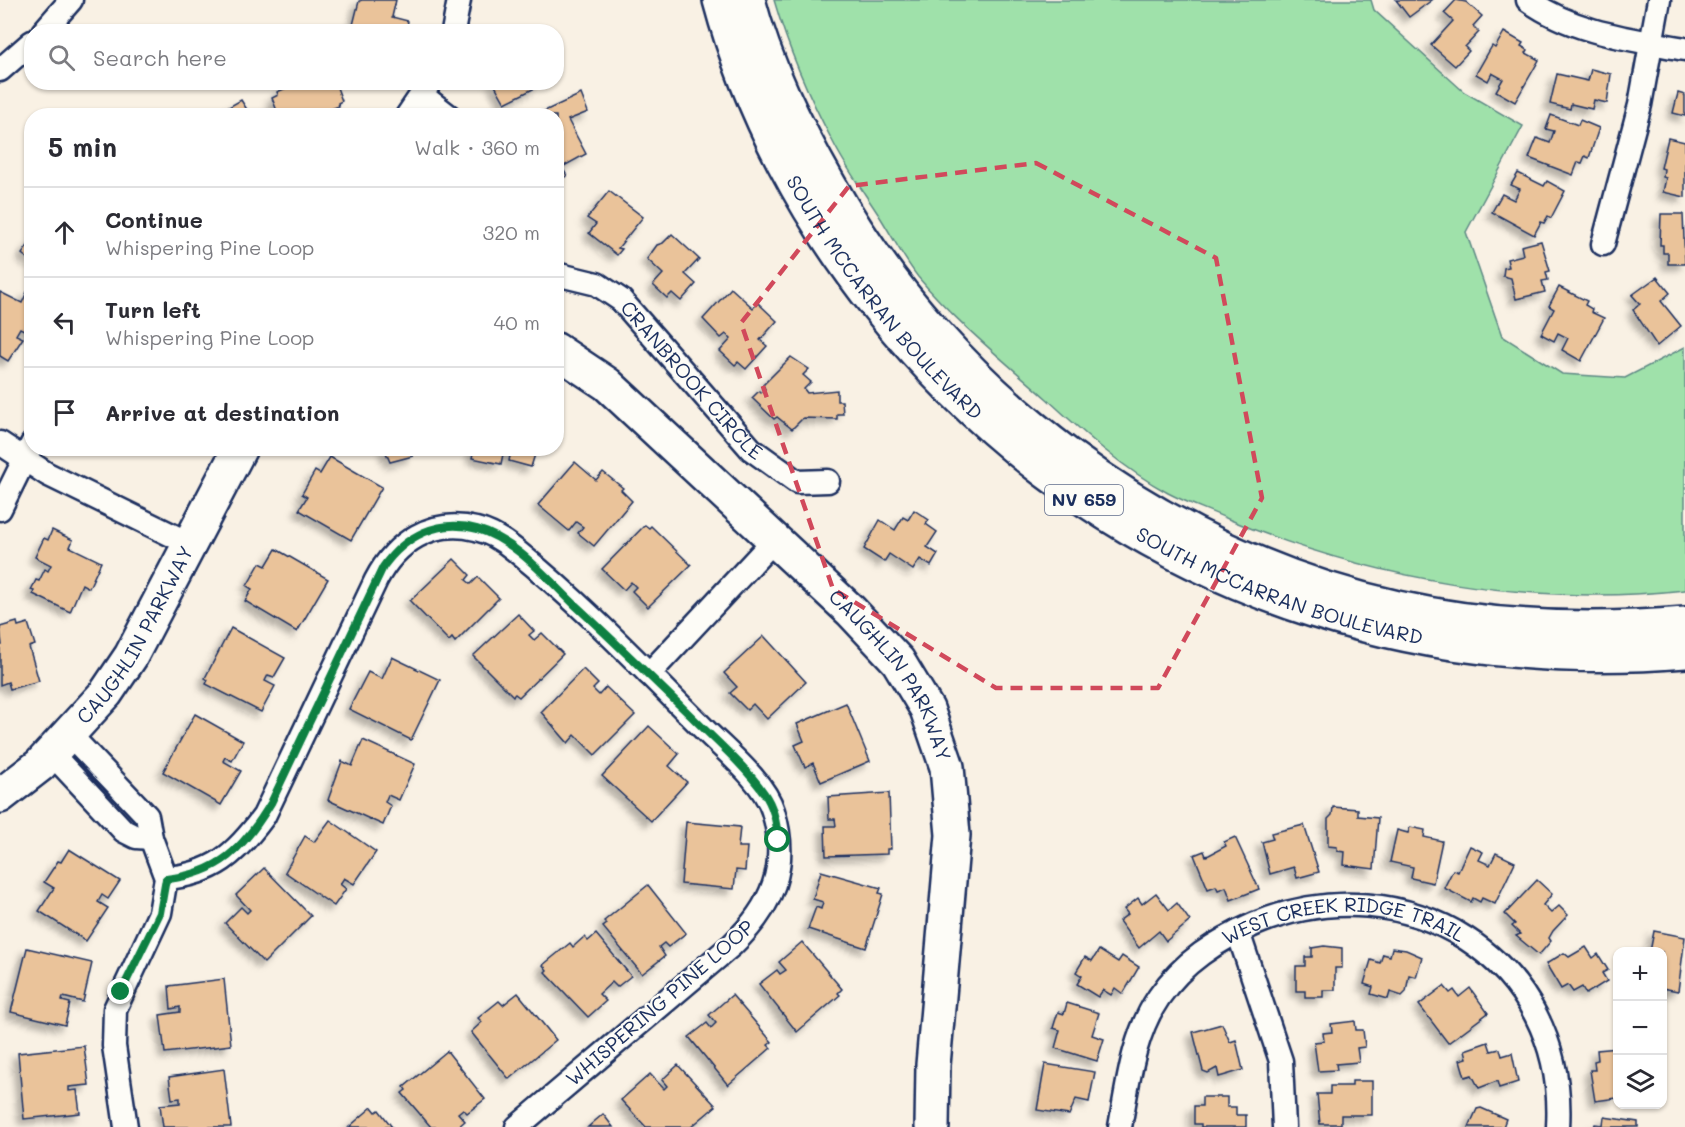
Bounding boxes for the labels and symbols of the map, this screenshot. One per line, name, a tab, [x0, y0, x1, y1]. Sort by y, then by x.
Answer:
street label: SOUTH MCCARRAN BOULEVARD	[781, 170, 989, 425]
street label: CRANBROOK CIRCLE	[615, 295, 768, 465]
road number: NV 659	[1045, 485, 1123, 515]
street label: SOUTH MCCARRAN BOULEVARD	[1132, 520, 1425, 650]
street label: CAUGHLIN PARKWAY	[70, 541, 199, 729]
street label: CAUGHLIN PARKWAY	[824, 583, 958, 764]
route start	[764, 826, 790, 852]
text: WEST CREEK RIDGE TRAIL	[1217, 891, 1471, 950]
street label: WHISPERING PINE LOOP	[560, 913, 759, 1091]
street label: WEST CREEK RIDGE TRAIL	[1217, 931, 1469, 955]
route end	[107, 978, 133, 1004]

